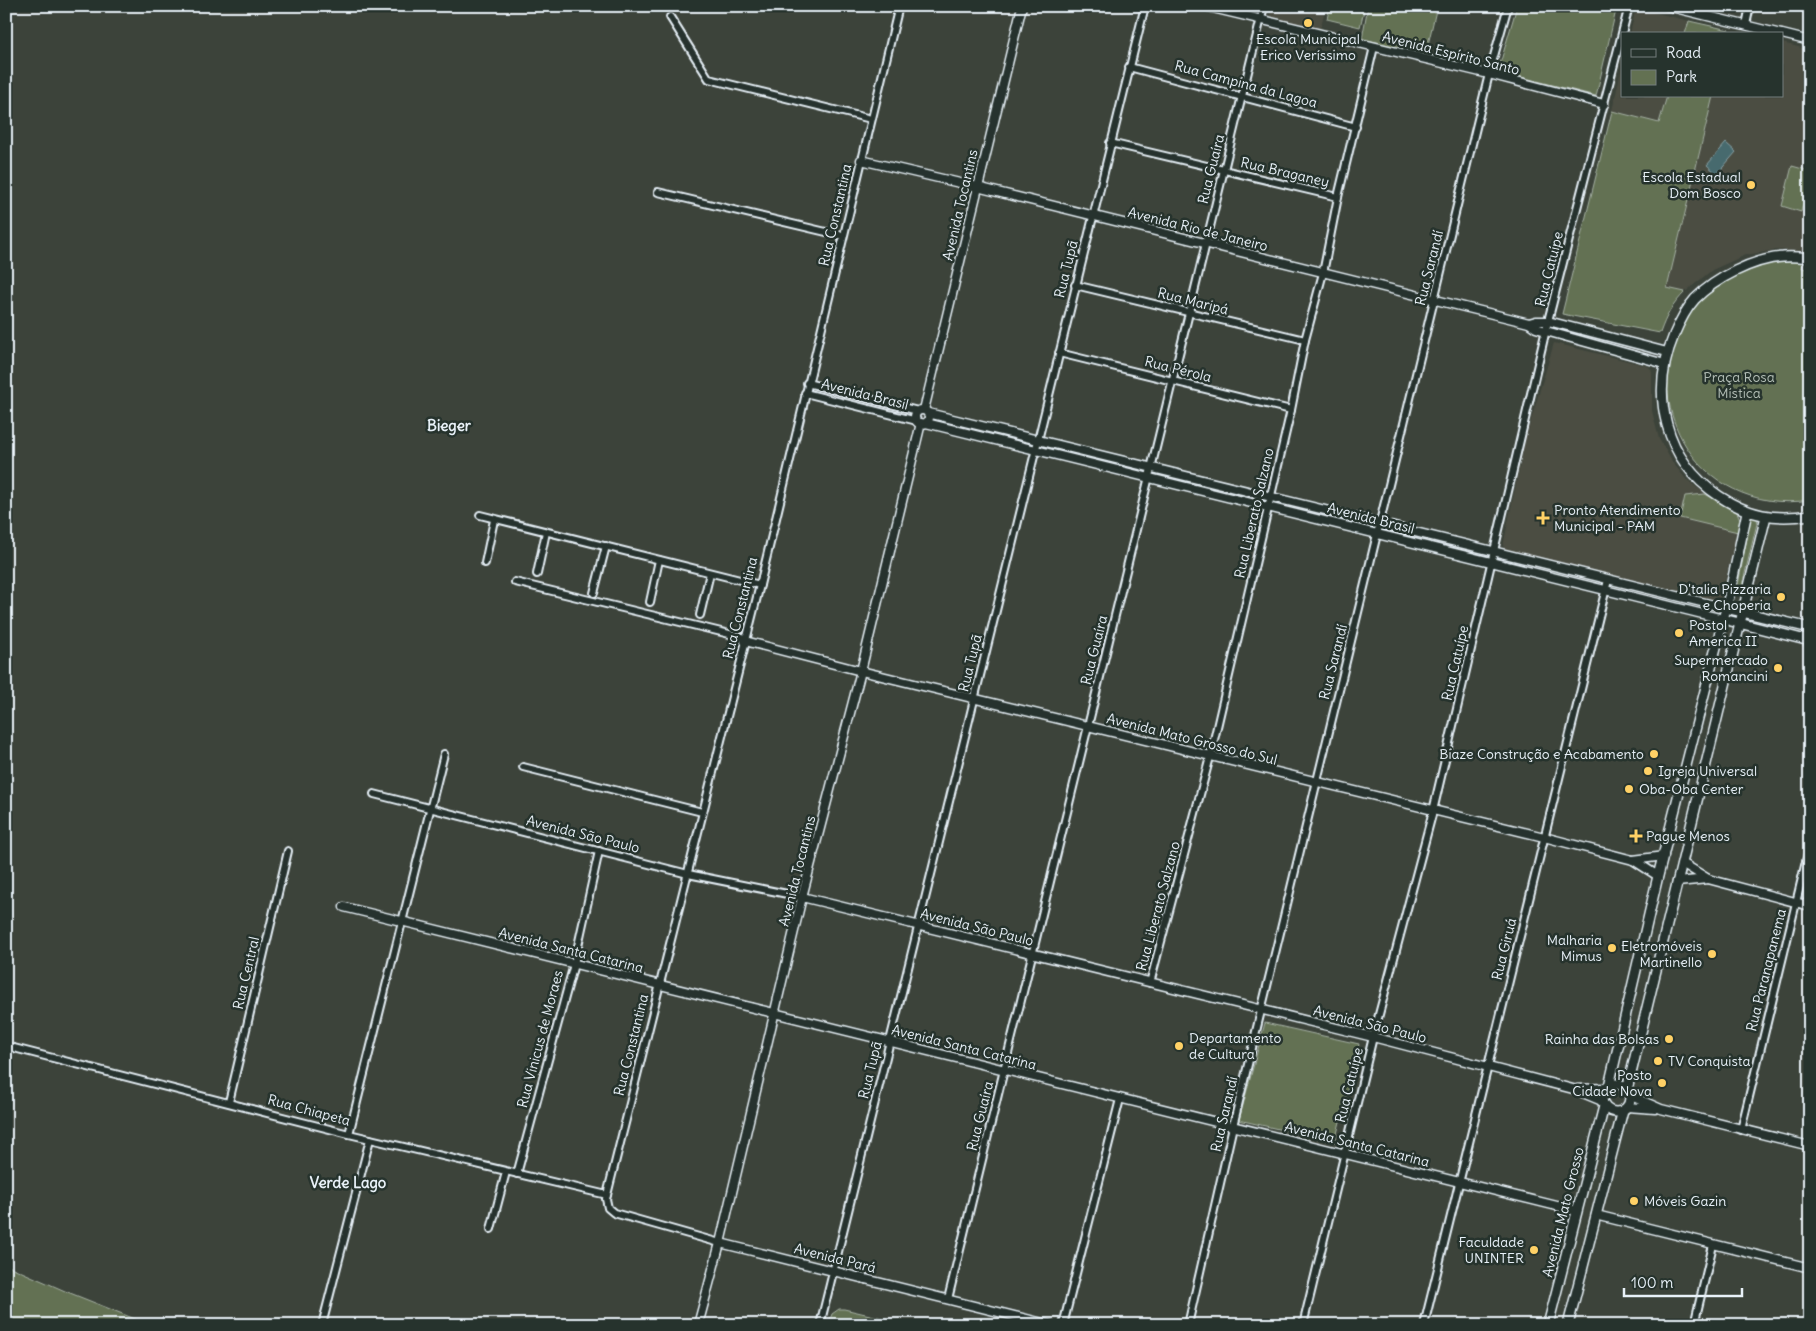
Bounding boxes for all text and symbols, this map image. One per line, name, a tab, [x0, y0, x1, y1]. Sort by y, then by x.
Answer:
marker: Escola Municipal Erico Veríssimo	[1302, 17, 1314, 29]
street label: Avenida Espírito Santo	[1380, 27, 1522, 79]
place label: Escola Municipal Erico Veríssimo	[1256, 30, 1360, 64]
legend	[1621, 32, 1784, 98]
text: Road	[1666, 43, 1701, 62]
street label: Rua Campina da Lagoa	[1173, 56, 1319, 112]
text: Park	[1666, 67, 1697, 86]
street label: Rua Guaíra	[1194, 132, 1228, 206]
street label: Avenida Tocantins	[938, 148, 982, 262]
street label: Rua Braganey	[1239, 153, 1331, 191]
street label: Rua Constantina	[814, 162, 856, 268]
place label: Escola Estadual Dom Bosco	[1642, 168, 1741, 202]
marker: Escola Estadual Dom Bosco	[1745, 179, 1757, 191]
street label: Avenida Rio de Janeiro	[1126, 203, 1270, 255]
street label: Rua Sarandí	[1411, 228, 1447, 308]
street label: Rua Catuípe	[1531, 230, 1567, 308]
street label: Rua Tupã	[1050, 238, 1082, 300]
street label: Rua Maripá	[1156, 284, 1230, 318]
street label: Rua Pérola	[1143, 352, 1213, 386]
park label: Praça Rosa Mística	[1703, 368, 1775, 402]
street label: Avenida Brasil	[819, 374, 911, 414]
district label: Bieger	[427, 416, 472, 436]
street label: Rua Liberato Salzano	[1230, 446, 1278, 580]
street label: Avenida Brasil	[1325, 498, 1417, 538]
place label: Pronto Atendimento Municipal - PAM	[1554, 501, 1681, 535]
marker: Pronto Atendimento Municipal - PAM	[1536, 511, 1550, 525]
street label: Rua Constantina	[719, 555, 761, 661]
place label: D'talia Pizzaria e Choperia	[1678, 580, 1771, 614]
marker: D'talia Pizzaria e Choperia	[1775, 591, 1787, 603]
street label: Rua Guaíra	[1077, 613, 1111, 687]
place label: Postol America II	[1689, 616, 1757, 650]
street label: Rua Sarandí	[1315, 622, 1351, 702]
street label: Rua Catuípe	[1438, 624, 1472, 702]
marker: Postol America II	[1673, 627, 1685, 639]
street label: Rua Tupã	[954, 632, 986, 694]
place label: Supermercado Romancini	[1674, 651, 1768, 685]
marker: Supermercado Romancini	[1772, 662, 1784, 674]
street label: Avenida Mato Grosso do Sul	[1105, 709, 1279, 769]
place label: Biaze Construção e Acabamento	[1439, 745, 1644, 763]
marker: Biaze Construção e Acabamento	[1648, 748, 1660, 760]
place label: Igreja Universal	[1658, 762, 1757, 780]
marker: Igreja Universal	[1642, 765, 1654, 777]
place label: Oba-Oba Center	[1639, 780, 1744, 798]
marker: Oba-Oba Center	[1623, 783, 1635, 795]
street label: Avenida São Paulo	[524, 811, 642, 857]
street label: Avenida Tocantins	[775, 814, 819, 928]
place label: Pague Menos	[1646, 827, 1730, 845]
marker: Pague Menos	[1630, 830, 1642, 842]
street label: Rua Liberato Salzano	[1132, 839, 1184, 973]
street label: Avenida São Paulo	[918, 904, 1036, 950]
street label: Rua Paranapanema	[1742, 907, 1790, 1033]
street label: Rua Giruá	[1488, 916, 1520, 982]
street label: Avenida Santa Catarina	[497, 923, 645, 977]
place label: Malharia Mimus	[1547, 931, 1602, 965]
street label: Rua Central	[229, 935, 263, 1011]
place label: Eletromóveis Martinello	[1621, 937, 1702, 971]
marker: Malharia Mimus	[1606, 942, 1618, 954]
marker: Eletromóveis Martinello	[1706, 948, 1718, 960]
street label: Rua Vinicus de Moraes	[513, 968, 567, 1110]
street label: Rua Constantina	[610, 992, 652, 1098]
street label: Avenida São Paulo	[1311, 1001, 1429, 1047]
street label: Avenida Santa Catarina	[890, 1020, 1038, 1074]
place label: Departamento de Cultura	[1189, 1029, 1281, 1063]
place label: Rainha das Bolsas	[1545, 1030, 1659, 1048]
marker: Rainha das Bolsas	[1663, 1033, 1675, 1045]
street label: Rua Tupã	[854, 1039, 886, 1101]
marker: Departamento de Cultura	[1173, 1040, 1185, 1052]
street label: Rua Catuípe	[1331, 1046, 1367, 1124]
place label: TV Conquista	[1668, 1052, 1751, 1070]
marker: TV Conquista	[1652, 1055, 1664, 1067]
place label: Posto Cidade Nova	[1572, 1066, 1652, 1100]
street label: Rua Sarandí	[1207, 1074, 1241, 1154]
marker: Posto Cidade Nova	[1656, 1077, 1668, 1089]
street label: Rua Guaíra	[963, 1079, 997, 1153]
street label: Rua Chiapeta	[266, 1090, 352, 1130]
street label: Avenida Santa Catarina	[1283, 1117, 1431, 1171]
street label: Avenida Mato Grosso	[1538, 1145, 1588, 1279]
district label: Verde Lago	[310, 1173, 387, 1193]
place label: Móveis Gazin	[1644, 1192, 1726, 1210]
marker: Móveis Gazin	[1628, 1195, 1640, 1207]
place label: Faculdade UNINTER	[1458, 1233, 1524, 1267]
street label: Avenida Pará	[792, 1239, 878, 1277]
marker: Faculdade UNINTER	[1528, 1244, 1540, 1256]
scale bar	[1624, 1266, 1741, 1298]
text: 100 m	[1631, 1273, 1673, 1292]

